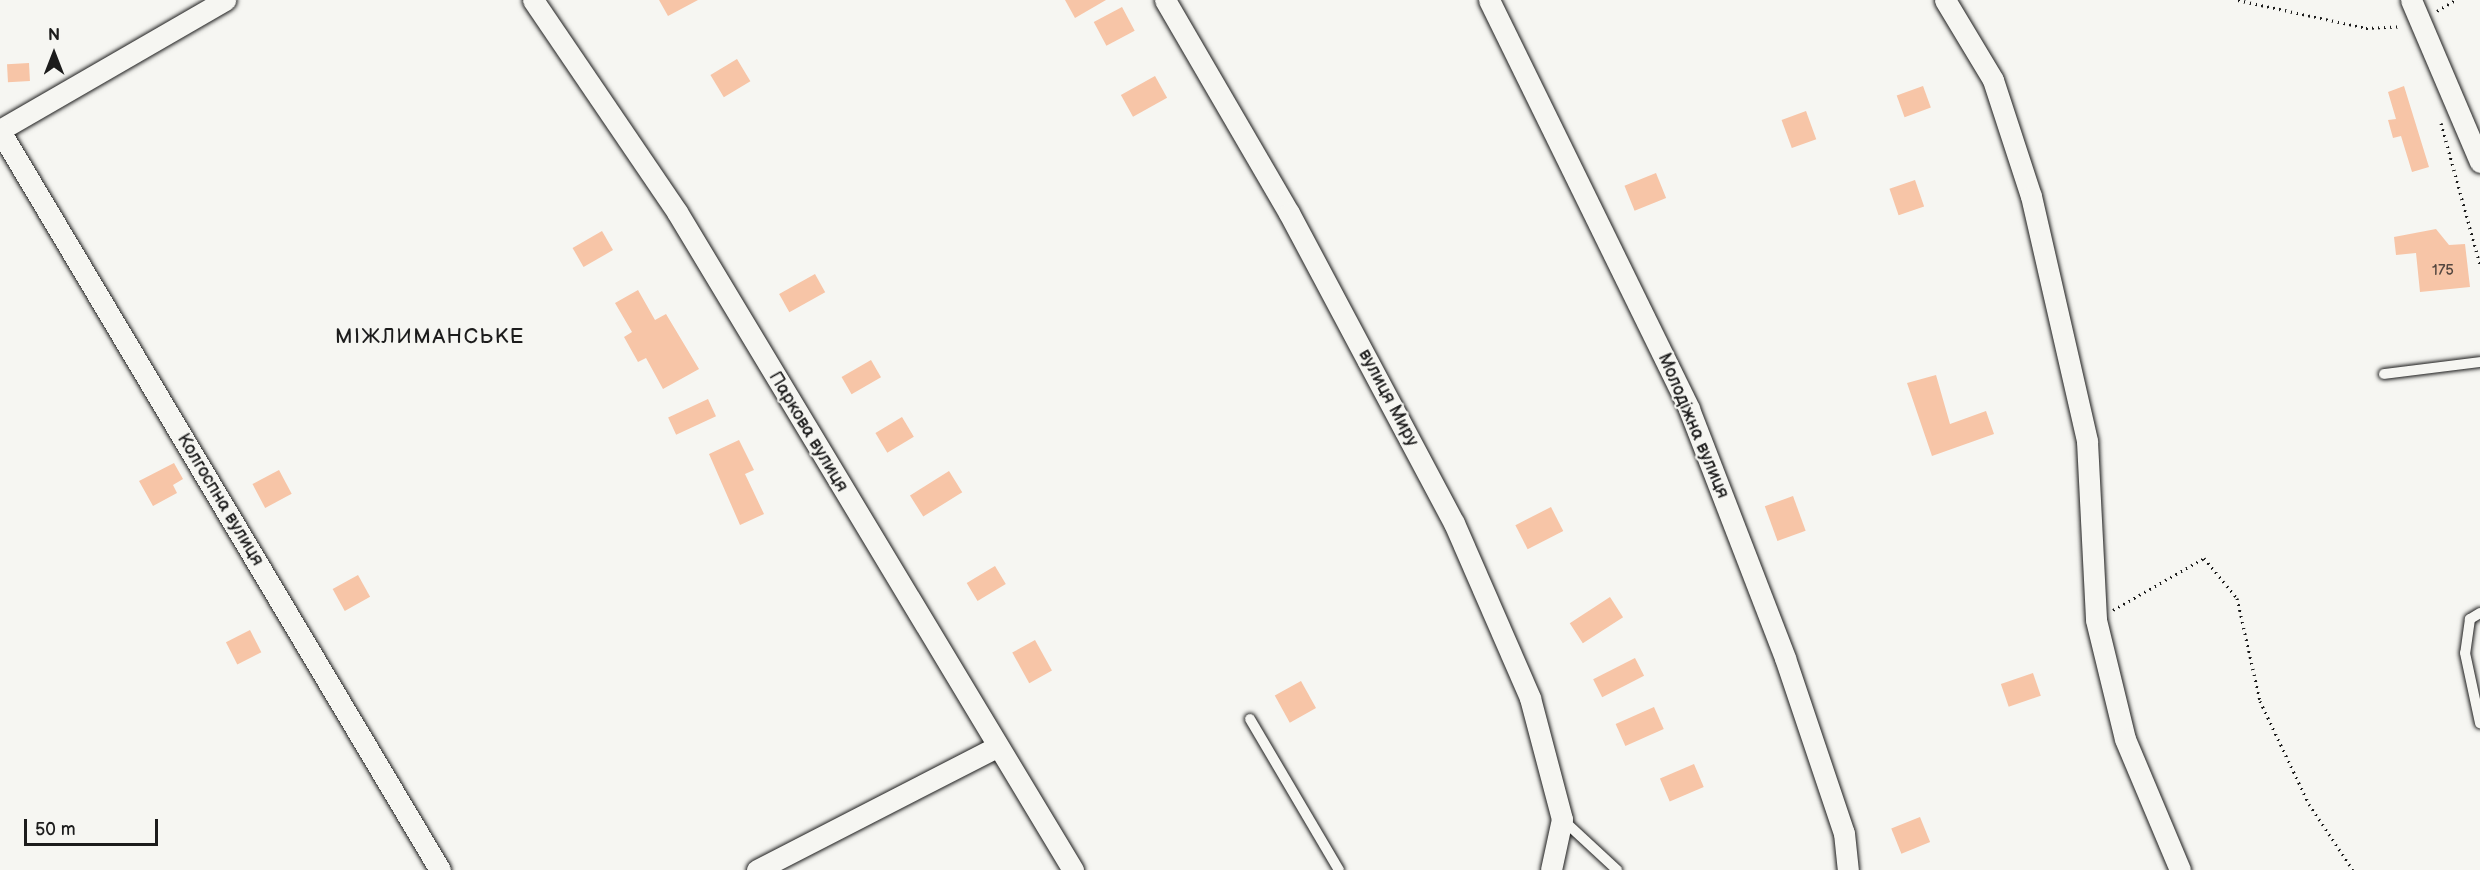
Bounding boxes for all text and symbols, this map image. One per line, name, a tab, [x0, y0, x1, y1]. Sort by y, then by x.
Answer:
north arrow	[24, 24, 84, 84]
text: N	[48, 26, 60, 45]
house number: 175	[2432, 262, 2454, 280]
district label: МІЖЛИМАНСЬКЕ	[335, 324, 525, 350]
street label: вулиця Миру	[1353, 346, 1423, 450]
street label: Молодіжна вулиця	[1653, 350, 1733, 502]
street label: Паркова вулиця	[764, 368, 852, 496]
street label: Колгоспна вулиця	[172, 430, 268, 570]
scale bar	[27, 807, 160, 845]
text: 50 m	[35, 819, 76, 840]

